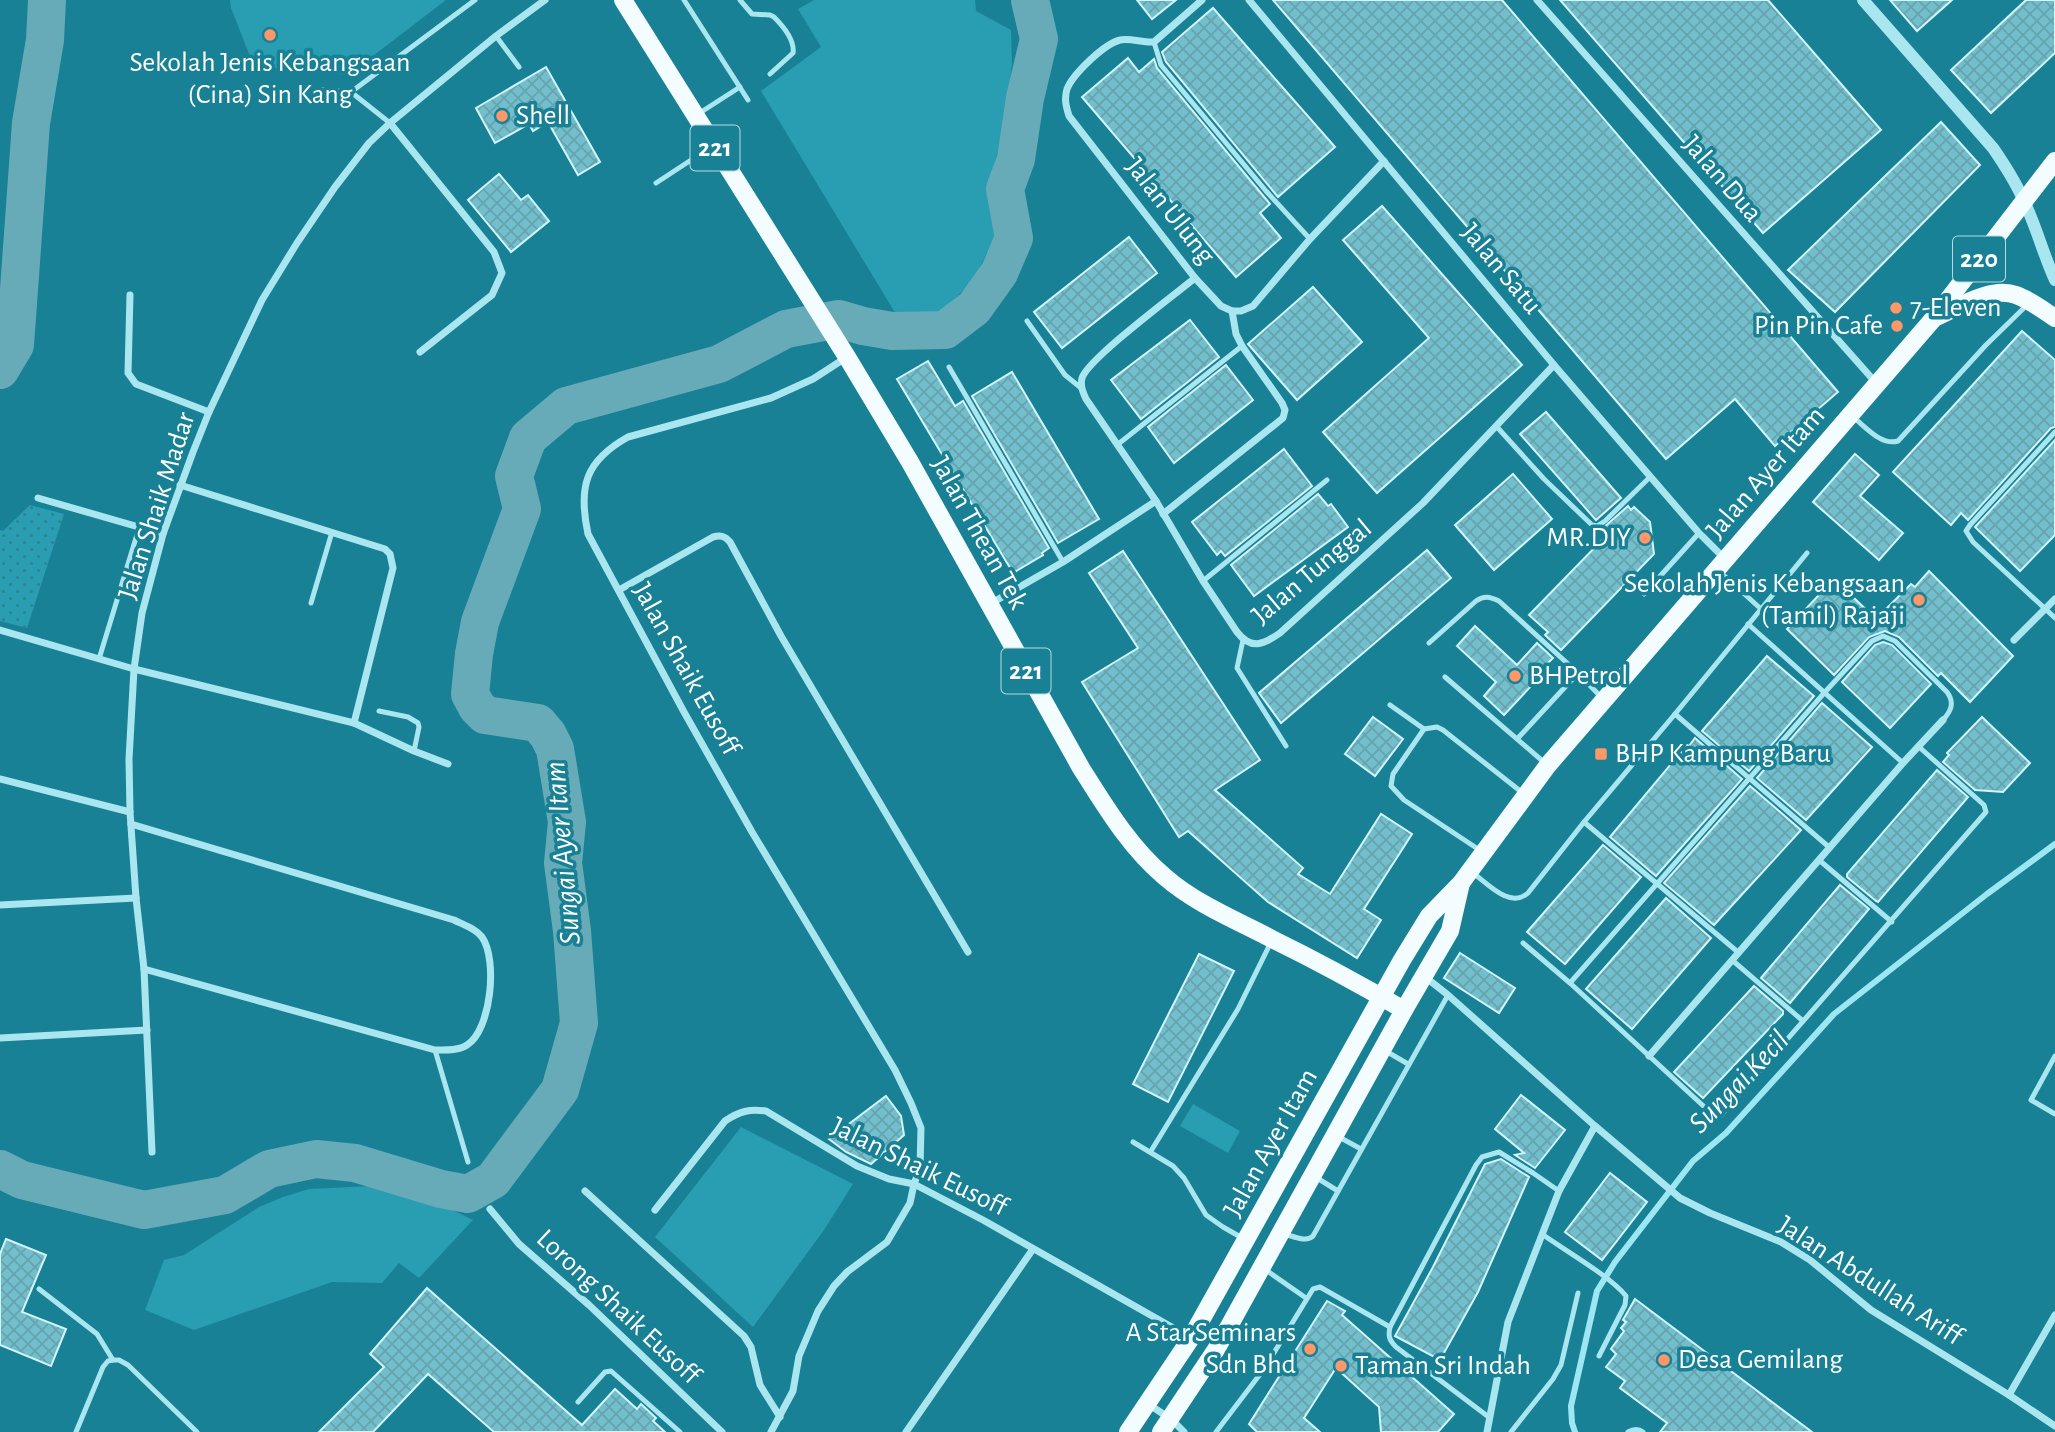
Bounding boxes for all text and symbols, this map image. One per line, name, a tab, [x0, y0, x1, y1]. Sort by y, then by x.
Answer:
marker: Sekolah Jenis Kebangsaan (Cina) Sin Kang	[262, 27, 278, 43]
place label: Sekolah Jenis Kebangsaan (Cina) Sin Kang	[129, 49, 411, 109]
place label: Shell	[516, 102, 570, 130]
marker: Shell	[494, 108, 510, 124]
road number: 221	[690, 125, 740, 170]
street label: Jalan Dua	[1677, 130, 1767, 228]
street label: Jalan Ulung	[1120, 153, 1220, 270]
street label: Jalan Satu	[1455, 218, 1547, 320]
road number: 220	[1953, 236, 2005, 282]
place label: 7-Eleven	[1910, 294, 2002, 322]
marker: 7-Eleven	[1888, 300, 1904, 316]
place label: Pin Pin Cafe	[1754, 312, 1883, 340]
marker: Pin Pin Cafe	[1889, 318, 1905, 334]
street label: Jalan Ayer Itam	[1701, 402, 1831, 544]
street label: Jalan Shaik Madar	[114, 409, 200, 603]
street label: Jalan Thean Tek	[926, 452, 1033, 614]
street label: Jalan Tunggal	[1247, 514, 1377, 630]
place label: MR.DIY	[1547, 524, 1631, 552]
marker: MR.DIY	[1637, 530, 1653, 546]
place label: Sekolah Jenis Kebangsaan (Tamil) Rajaji	[1624, 570, 1905, 630]
street label: Jalan Shaik Eusoff	[627, 578, 746, 761]
marker: Sekolah Jenis Kebangsaan (Tamil) Rajaji	[1911, 592, 1927, 608]
road number: 221	[1002, 649, 1050, 694]
place label: BHPetrol	[1529, 662, 1628, 690]
marker: BHPetrol	[1507, 668, 1523, 684]
place label: BHP Kampung Baru	[1615, 740, 1830, 768]
marker: BHP Kampung Baru	[1593, 746, 1609, 762]
water label: Sungai Ayer Itam	[540, 760, 586, 946]
water label: Sungai Kecil	[1683, 1025, 1795, 1139]
street label: Jalan Ayer Itam	[1219, 1064, 1323, 1222]
street label: Jalan Shaik Eusoff	[827, 1112, 1013, 1222]
street label: Jalan Abdullah Ariff	[1773, 1211, 1968, 1352]
street label: Lorong Shaik Eusoff	[531, 1224, 706, 1391]
place label: A Star Seminars Sdn Bhd	[1125, 1319, 1296, 1379]
marker: A Star Seminars Sdn Bhd	[1302, 1341, 1318, 1357]
place label: Desa Gemilang	[1678, 1346, 1843, 1374]
place label: Taman Sri Indah	[1355, 1352, 1531, 1380]
marker: Desa Gemilang	[1656, 1352, 1672, 1368]
marker: Taman Sri Indah	[1333, 1358, 1349, 1374]

